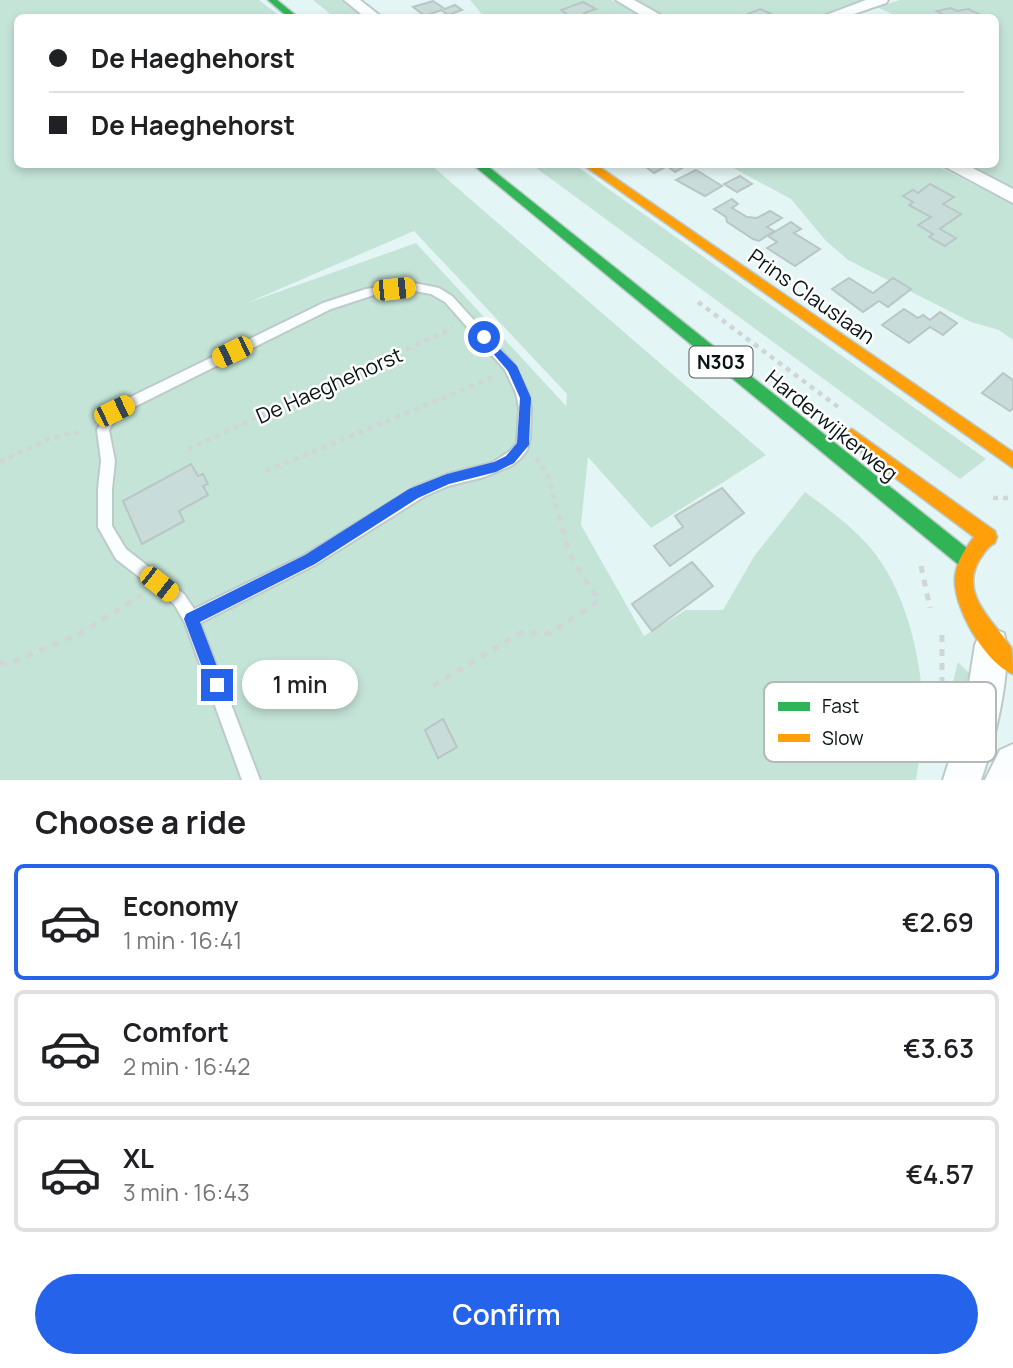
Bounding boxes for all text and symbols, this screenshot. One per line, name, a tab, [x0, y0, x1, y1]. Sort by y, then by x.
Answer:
text: De Haeghehorst	[91, 40, 295, 76]
text: De Haeghehorst	[91, 107, 295, 143]
street label: Prins Clauslaan	[743, 242, 881, 350]
car	[373, 276, 416, 302]
route start	[468, 321, 500, 353]
car	[209, 333, 256, 371]
street label: De Haeghehorst	[251, 340, 407, 430]
road number: N303	[690, 346, 752, 378]
street label: Harderwijkerweg	[760, 363, 904, 487]
car	[91, 392, 138, 430]
car	[136, 563, 183, 605]
callout: 1 min	[242, 660, 357, 710]
text: 1 min	[273, 668, 327, 700]
route end	[201, 669, 233, 701]
legend	[764, 682, 996, 762]
text: Fast	[822, 693, 859, 719]
text: Slow	[822, 725, 864, 751]
text: Choose a ride	[35, 800, 246, 844]
text: Economy	[123, 888, 238, 924]
icon: car	[39, 891, 102, 954]
text: €2.69	[902, 904, 974, 940]
text: 1 min · 16:41	[123, 924, 242, 956]
text: Comfort	[123, 1014, 229, 1050]
icon: car	[39, 1017, 102, 1080]
text: €3.63	[903, 1030, 974, 1066]
text: 2 min · 16:42	[123, 1050, 250, 1082]
text: XL	[123, 1140, 154, 1176]
icon: car	[39, 1143, 102, 1206]
text: €4.57	[906, 1156, 974, 1192]
text: 3 min · 16:43	[123, 1176, 250, 1208]
button: Confirm	[35, 1274, 978, 1354]

